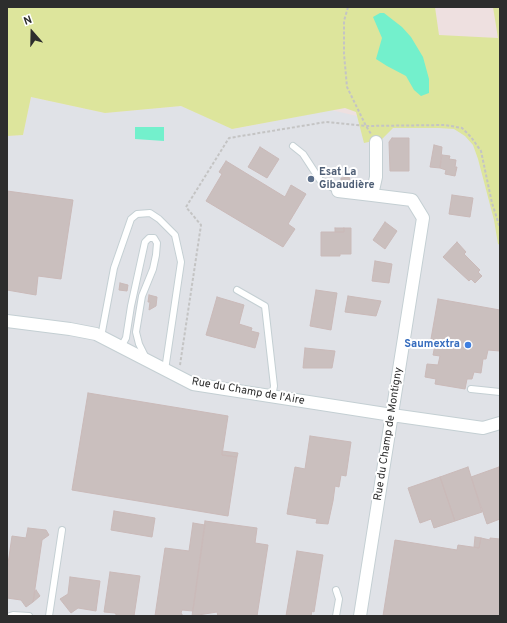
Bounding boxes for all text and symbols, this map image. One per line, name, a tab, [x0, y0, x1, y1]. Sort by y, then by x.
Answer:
north arrow	[12, 12, 52, 52]
text: N	[22, 13, 34, 29]
place label: Esat La Gibaudière	[319, 166, 375, 192]
marker: Esat La Gibaudière	[306, 174, 316, 184]
place label: Saumextra	[404, 338, 460, 352]
marker: Saumextra	[463, 340, 473, 350]
street label: Rue du Champ de Montigny	[372, 366, 406, 502]
street label: Rue du Champ de l'Aire	[191, 376, 305, 408]

